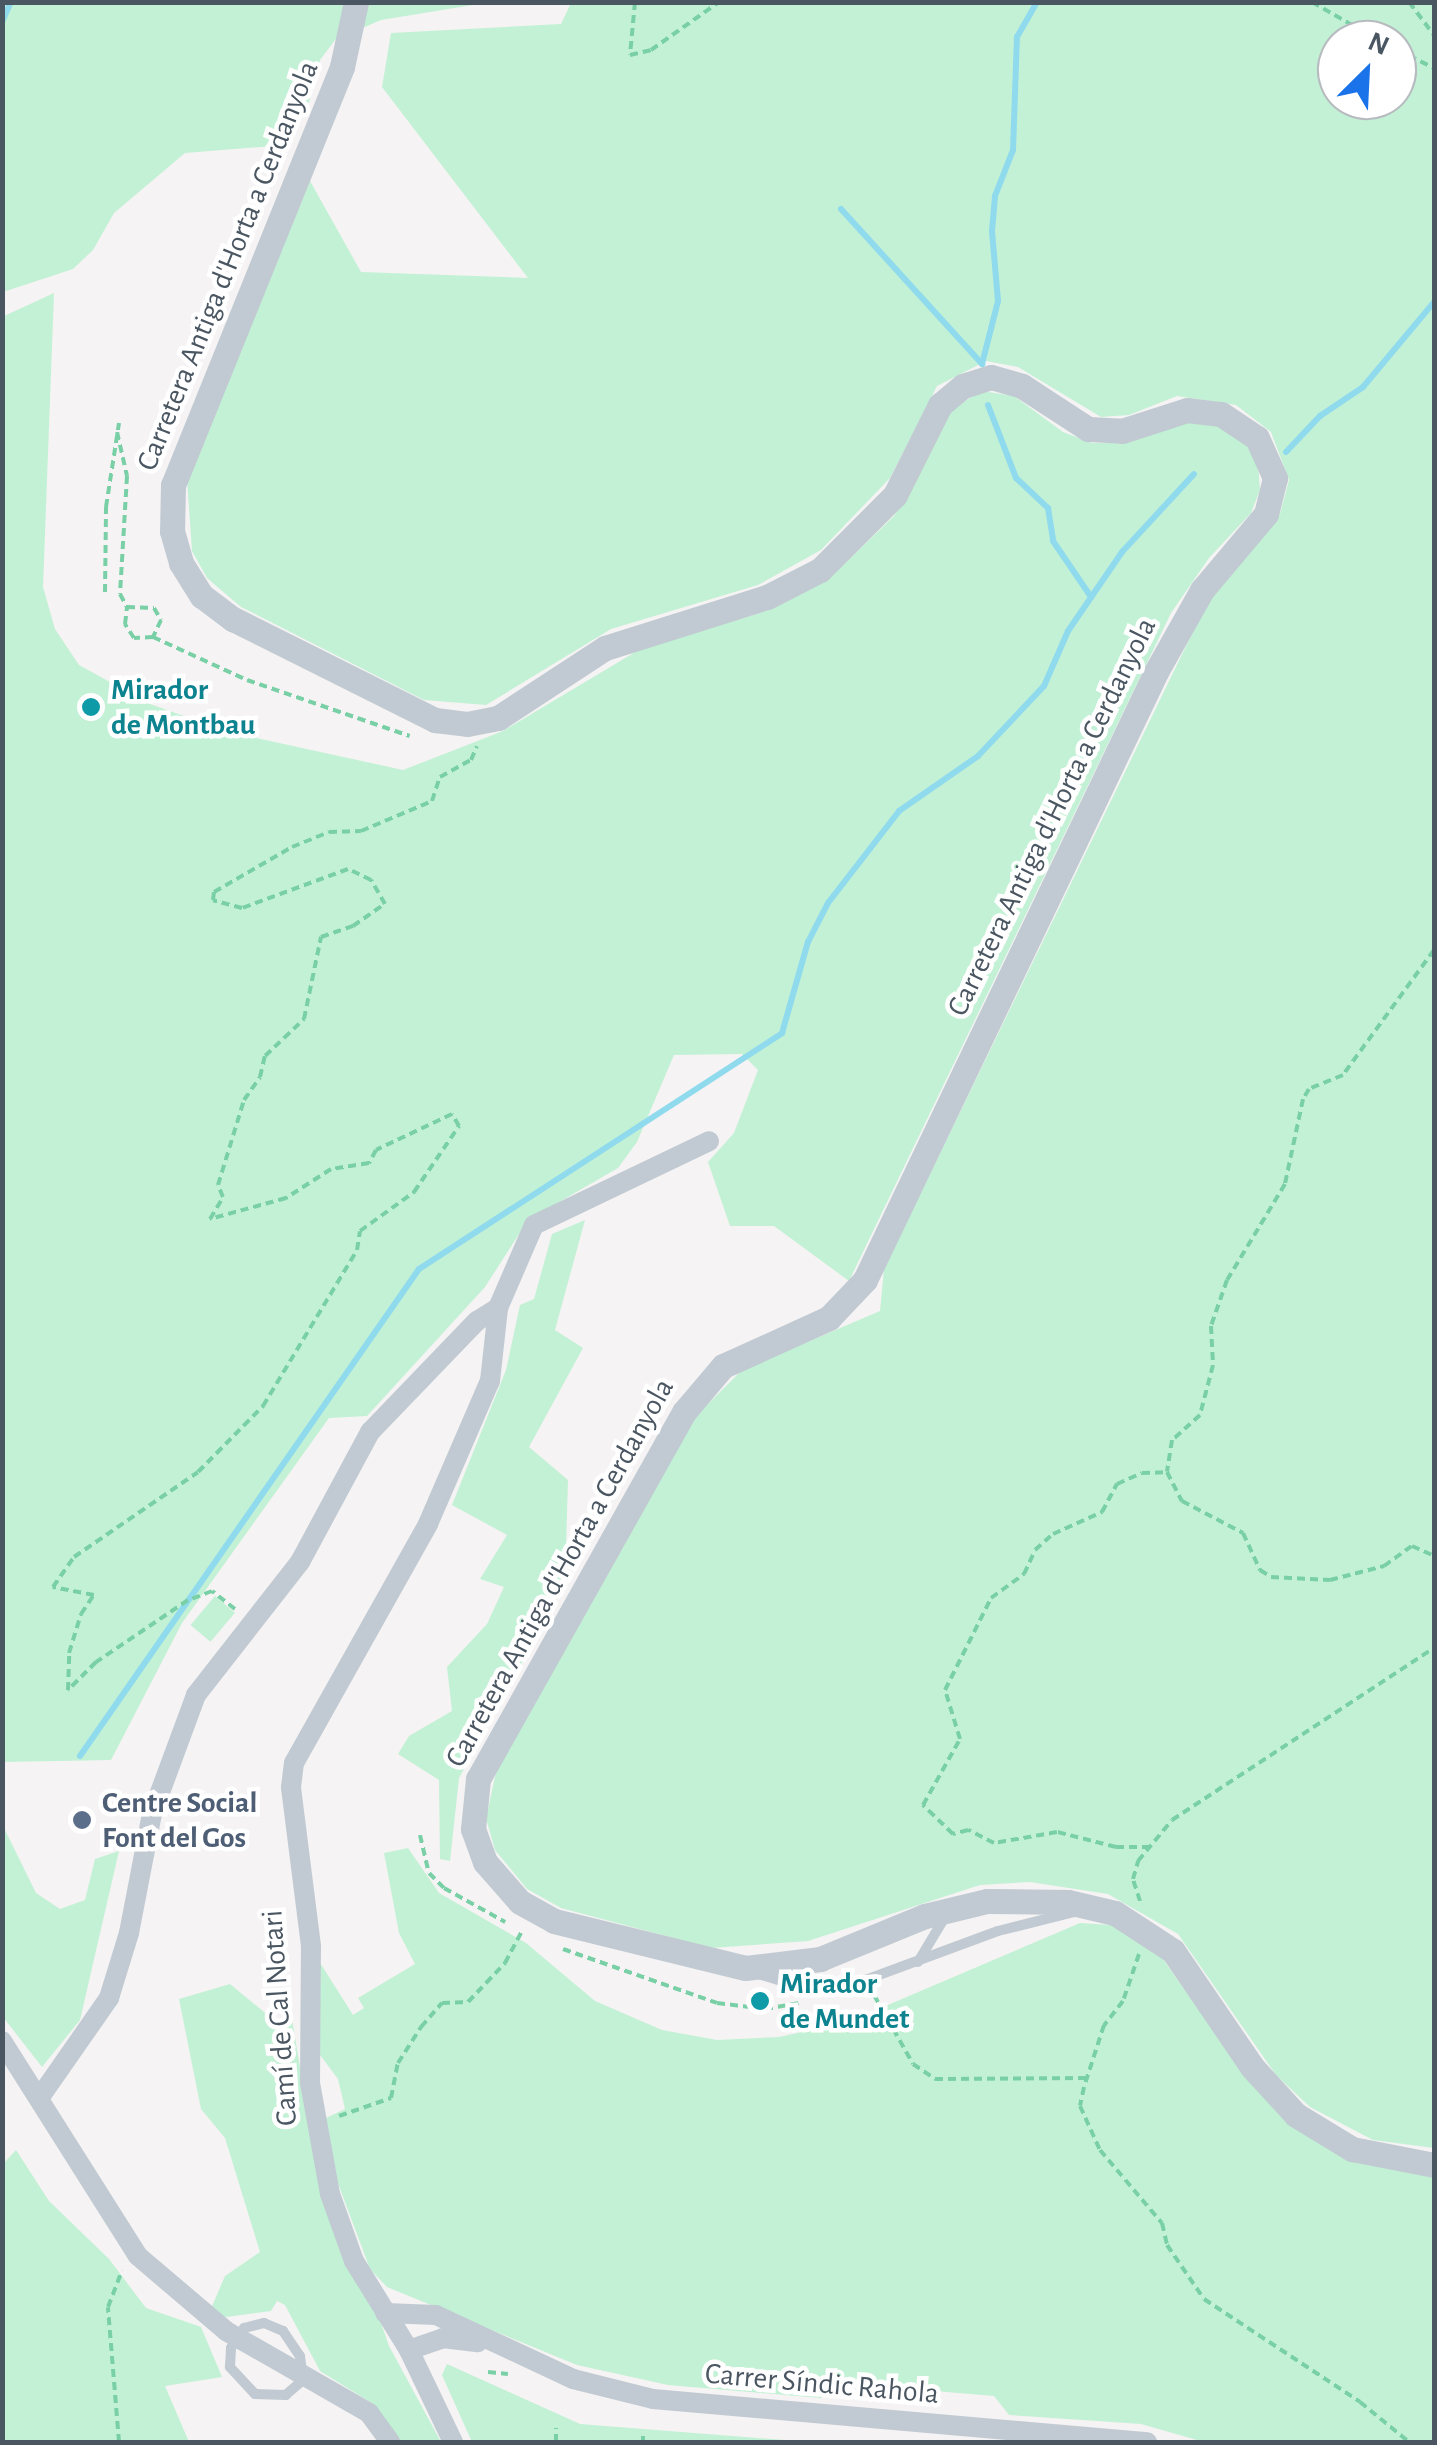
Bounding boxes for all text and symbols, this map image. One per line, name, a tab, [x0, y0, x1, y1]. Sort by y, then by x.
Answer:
north arrow	[1317, 20, 1417, 120]
text: N	[1364, 28, 1393, 61]
street label: Carretera Antiga d'Horta a Cerdanyola	[129, 56, 327, 476]
street label: Carretera Antiga d'Horta a Cerdanyola	[940, 612, 1164, 1022]
place label: Mirador de Montbau	[111, 672, 255, 742]
marker: Mirador de Montbau	[80, 696, 102, 718]
street label: Carretera Antiga d'Horta a Cerdanyola	[438, 1372, 682, 1774]
place label: Centre Social Font del Gos	[102, 1785, 257, 1856]
marker: Centre Social Font del Gos	[71, 1809, 93, 1831]
street label: Camí de Cal Notari	[255, 1909, 305, 2127]
place label: Mirador de Mundet	[780, 1966, 909, 2036]
marker: Mirador de Mundet	[749, 1990, 771, 2012]
street label: Carrer Síndic Rahola	[704, 2356, 940, 2412]

